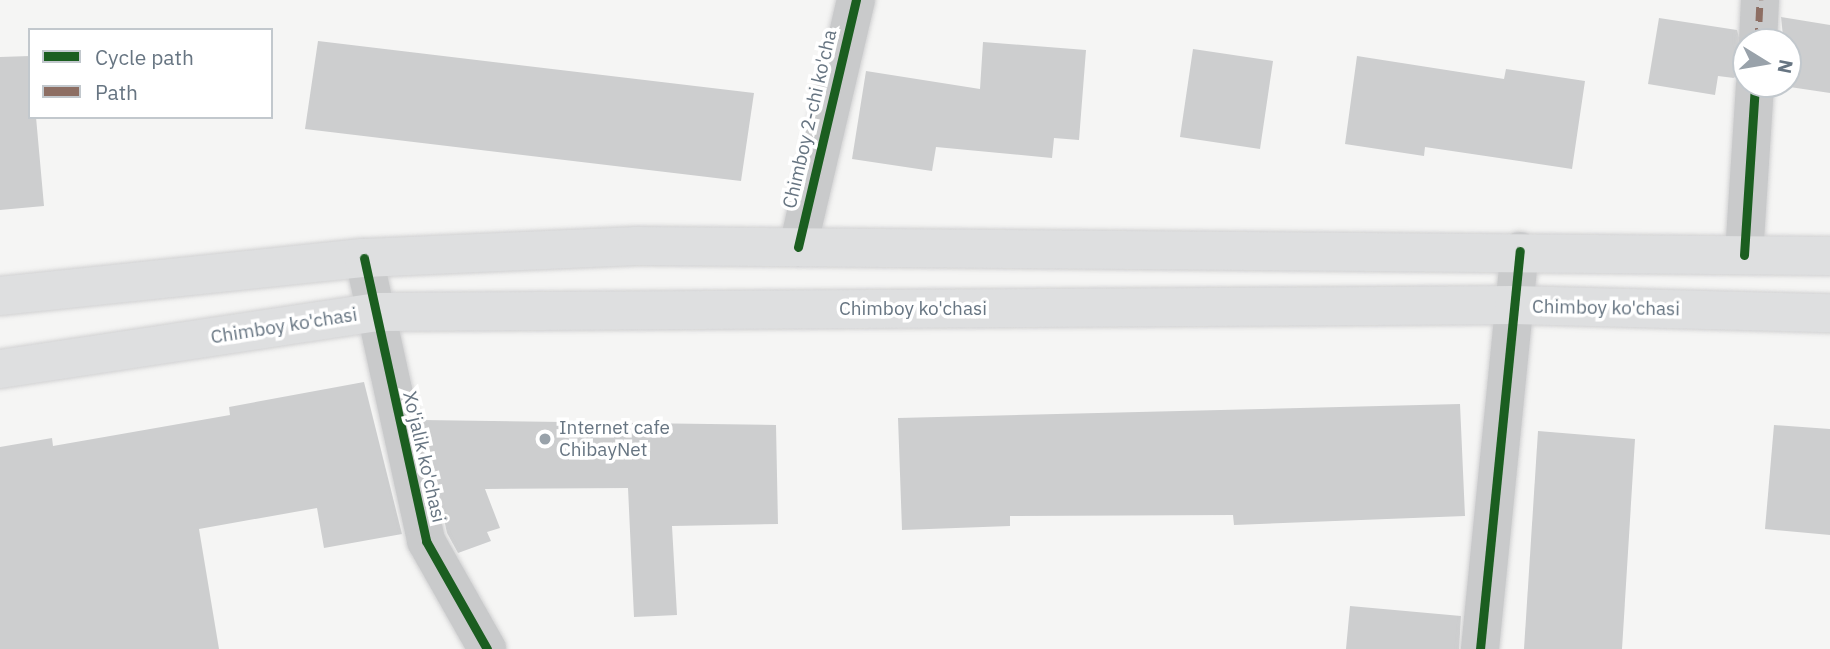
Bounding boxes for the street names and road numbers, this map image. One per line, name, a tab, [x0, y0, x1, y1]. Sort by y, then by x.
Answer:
street label: Chimboy 2-chi ko'cha	[778, 27, 842, 211]
street label: Chimboy ko'chasi	[1532, 295, 1680, 321]
street label: Chimboy ko'chasi	[839, 298, 987, 320]
street label: Chimboy ko'chasi	[209, 303, 359, 349]
street label: Xo'jalik ko'chasi	[398, 389, 450, 525]

